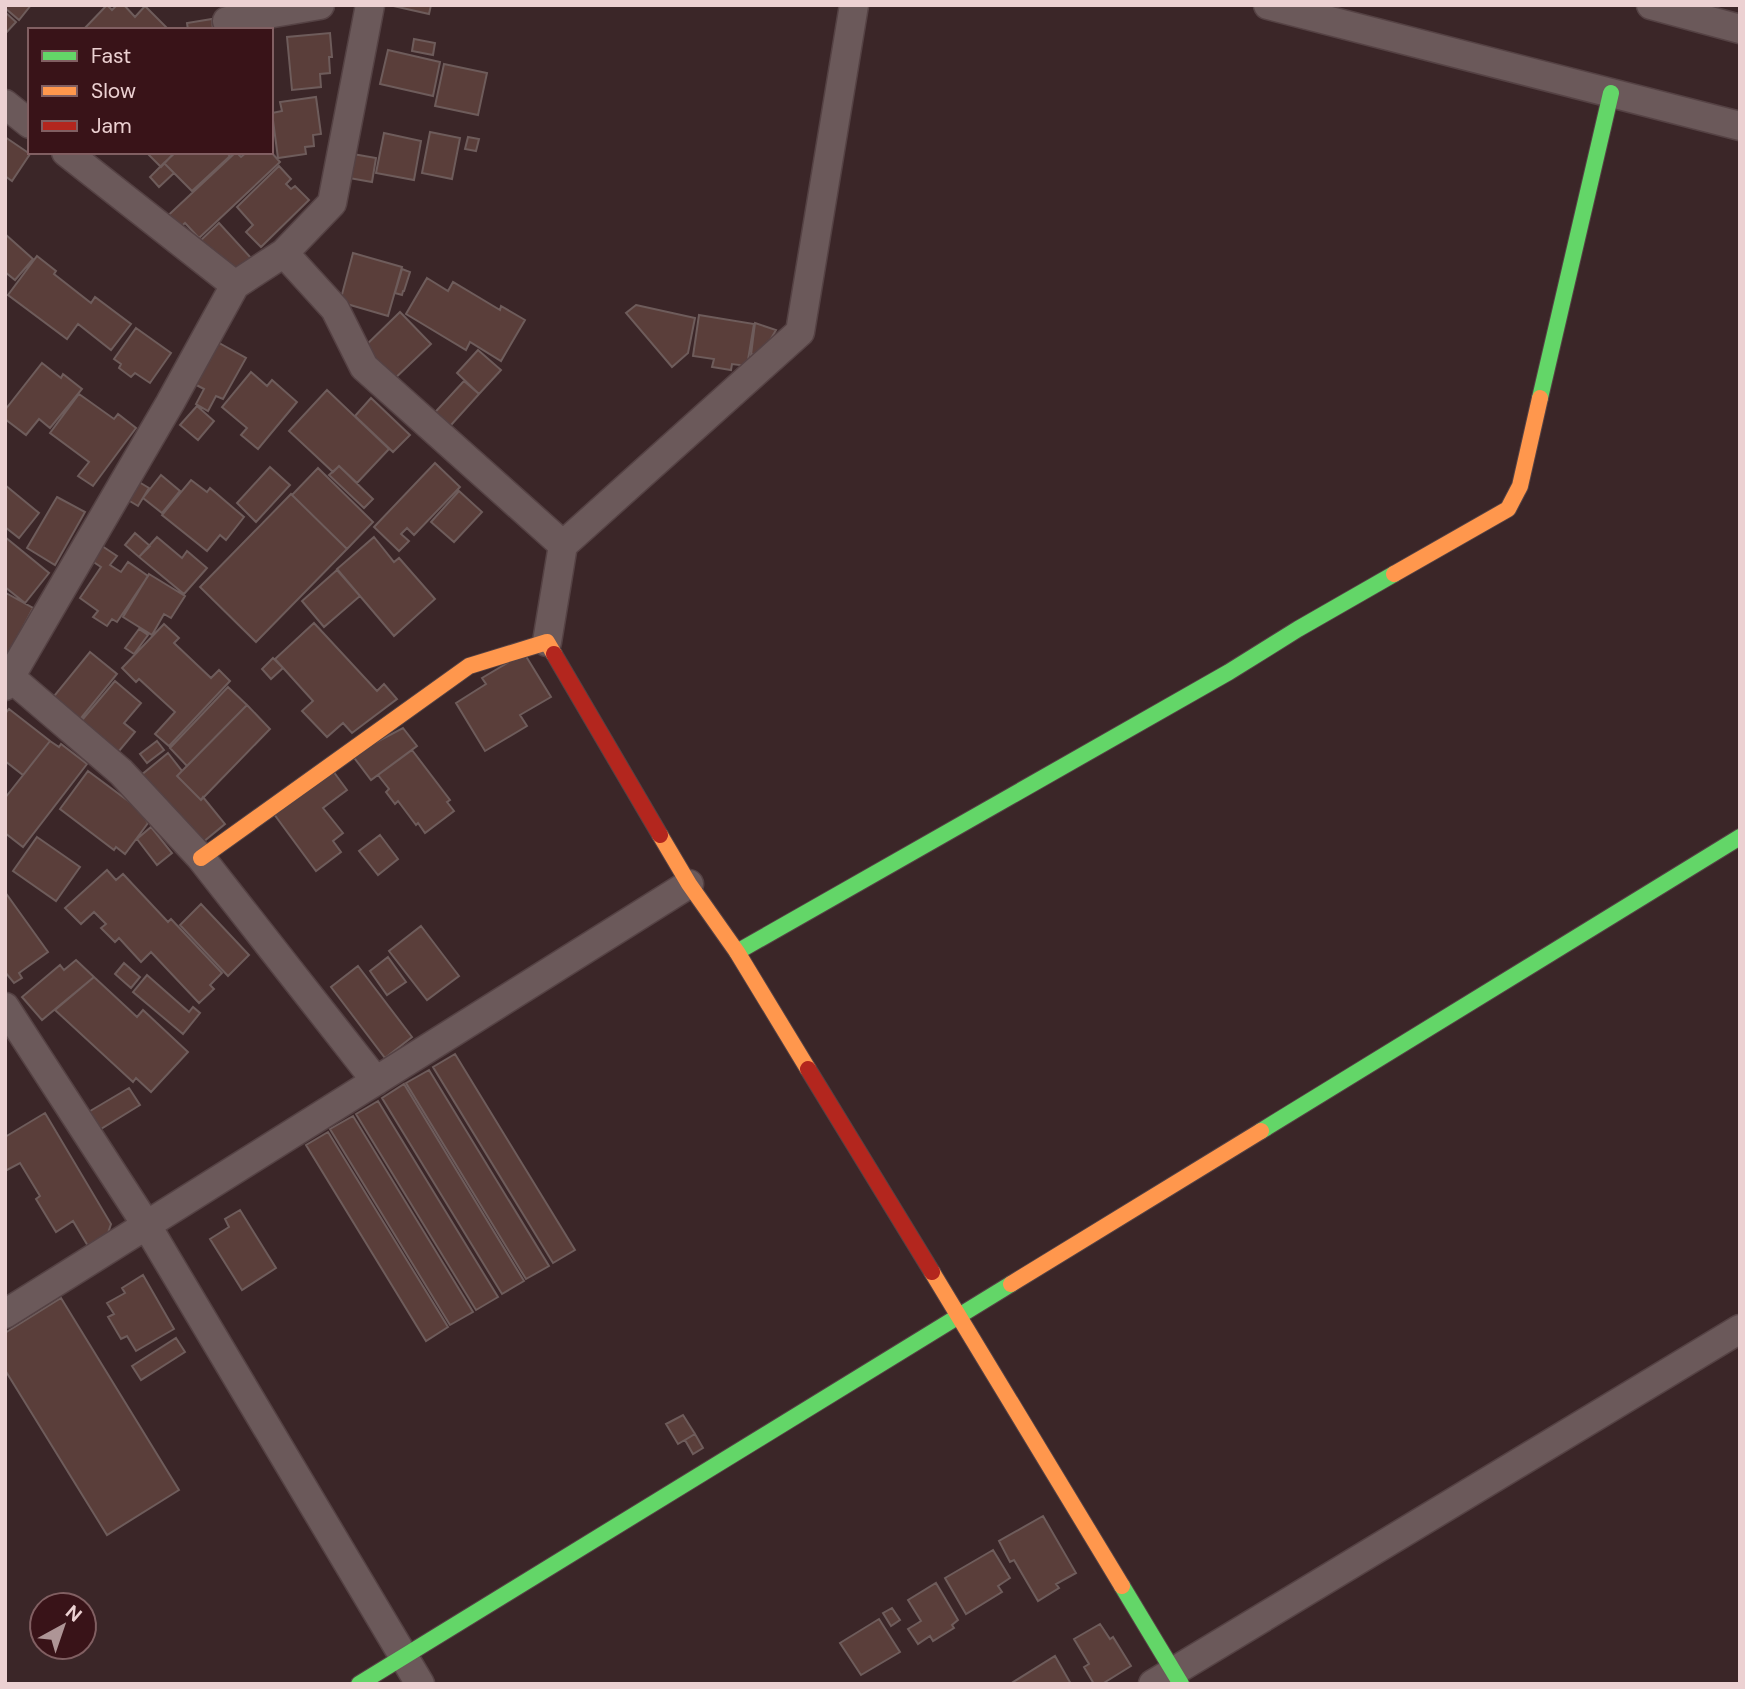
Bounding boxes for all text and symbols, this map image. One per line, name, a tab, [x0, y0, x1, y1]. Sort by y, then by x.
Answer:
legend	[28, 28, 273, 154]
text: Fast	[91, 42, 131, 70]
text: Slow	[91, 77, 136, 105]
text: Jam	[91, 112, 132, 140]
north arrow	[28, 1591, 98, 1661]
text: N	[60, 1599, 87, 1627]

